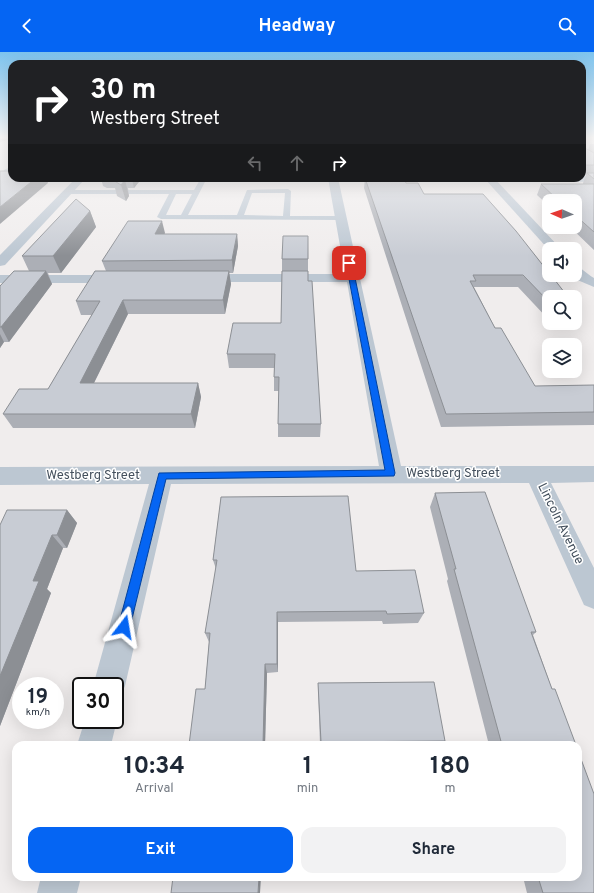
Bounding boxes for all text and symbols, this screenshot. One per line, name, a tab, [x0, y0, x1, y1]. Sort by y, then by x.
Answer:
icon: back	[16, 15, 38, 37]
text: Headway	[259, 15, 335, 38]
icon: search	[556, 15, 578, 37]
text: 30 m	[90, 73, 156, 109]
icon: right	[24, 76, 76, 128]
text: Westberg Street	[90, 108, 220, 131]
icon: left	[244, 152, 266, 174]
icon: ahead	[286, 152, 308, 174]
icon: right	[328, 152, 350, 174]
north arrow	[542, 194, 582, 234]
map controls	[542, 194, 582, 378]
button: sound	[542, 242, 582, 282]
pin	[332, 246, 366, 280]
icon: arrive	[338, 252, 360, 274]
button: search	[542, 290, 582, 330]
button: layers	[542, 338, 582, 378]
street label: Westberg Street	[406, 466, 500, 482]
street label: Westberg Street	[46, 468, 140, 484]
street label: Lincoln Avenue	[533, 481, 587, 567]
position arrow	[103, 606, 145, 648]
speed limit sign: 30	[72, 677, 124, 729]
text: 19	[28, 685, 48, 711]
text: km/h	[26, 706, 50, 719]
text: 10:34	[124, 752, 185, 782]
text: 1	[303, 752, 312, 782]
text: 180	[430, 752, 470, 782]
text: Arrival	[135, 781, 174, 797]
text: min	[297, 781, 318, 797]
text: m	[445, 781, 456, 797]
button: Exit	[28, 827, 293, 873]
button: Share	[301, 827, 566, 873]

